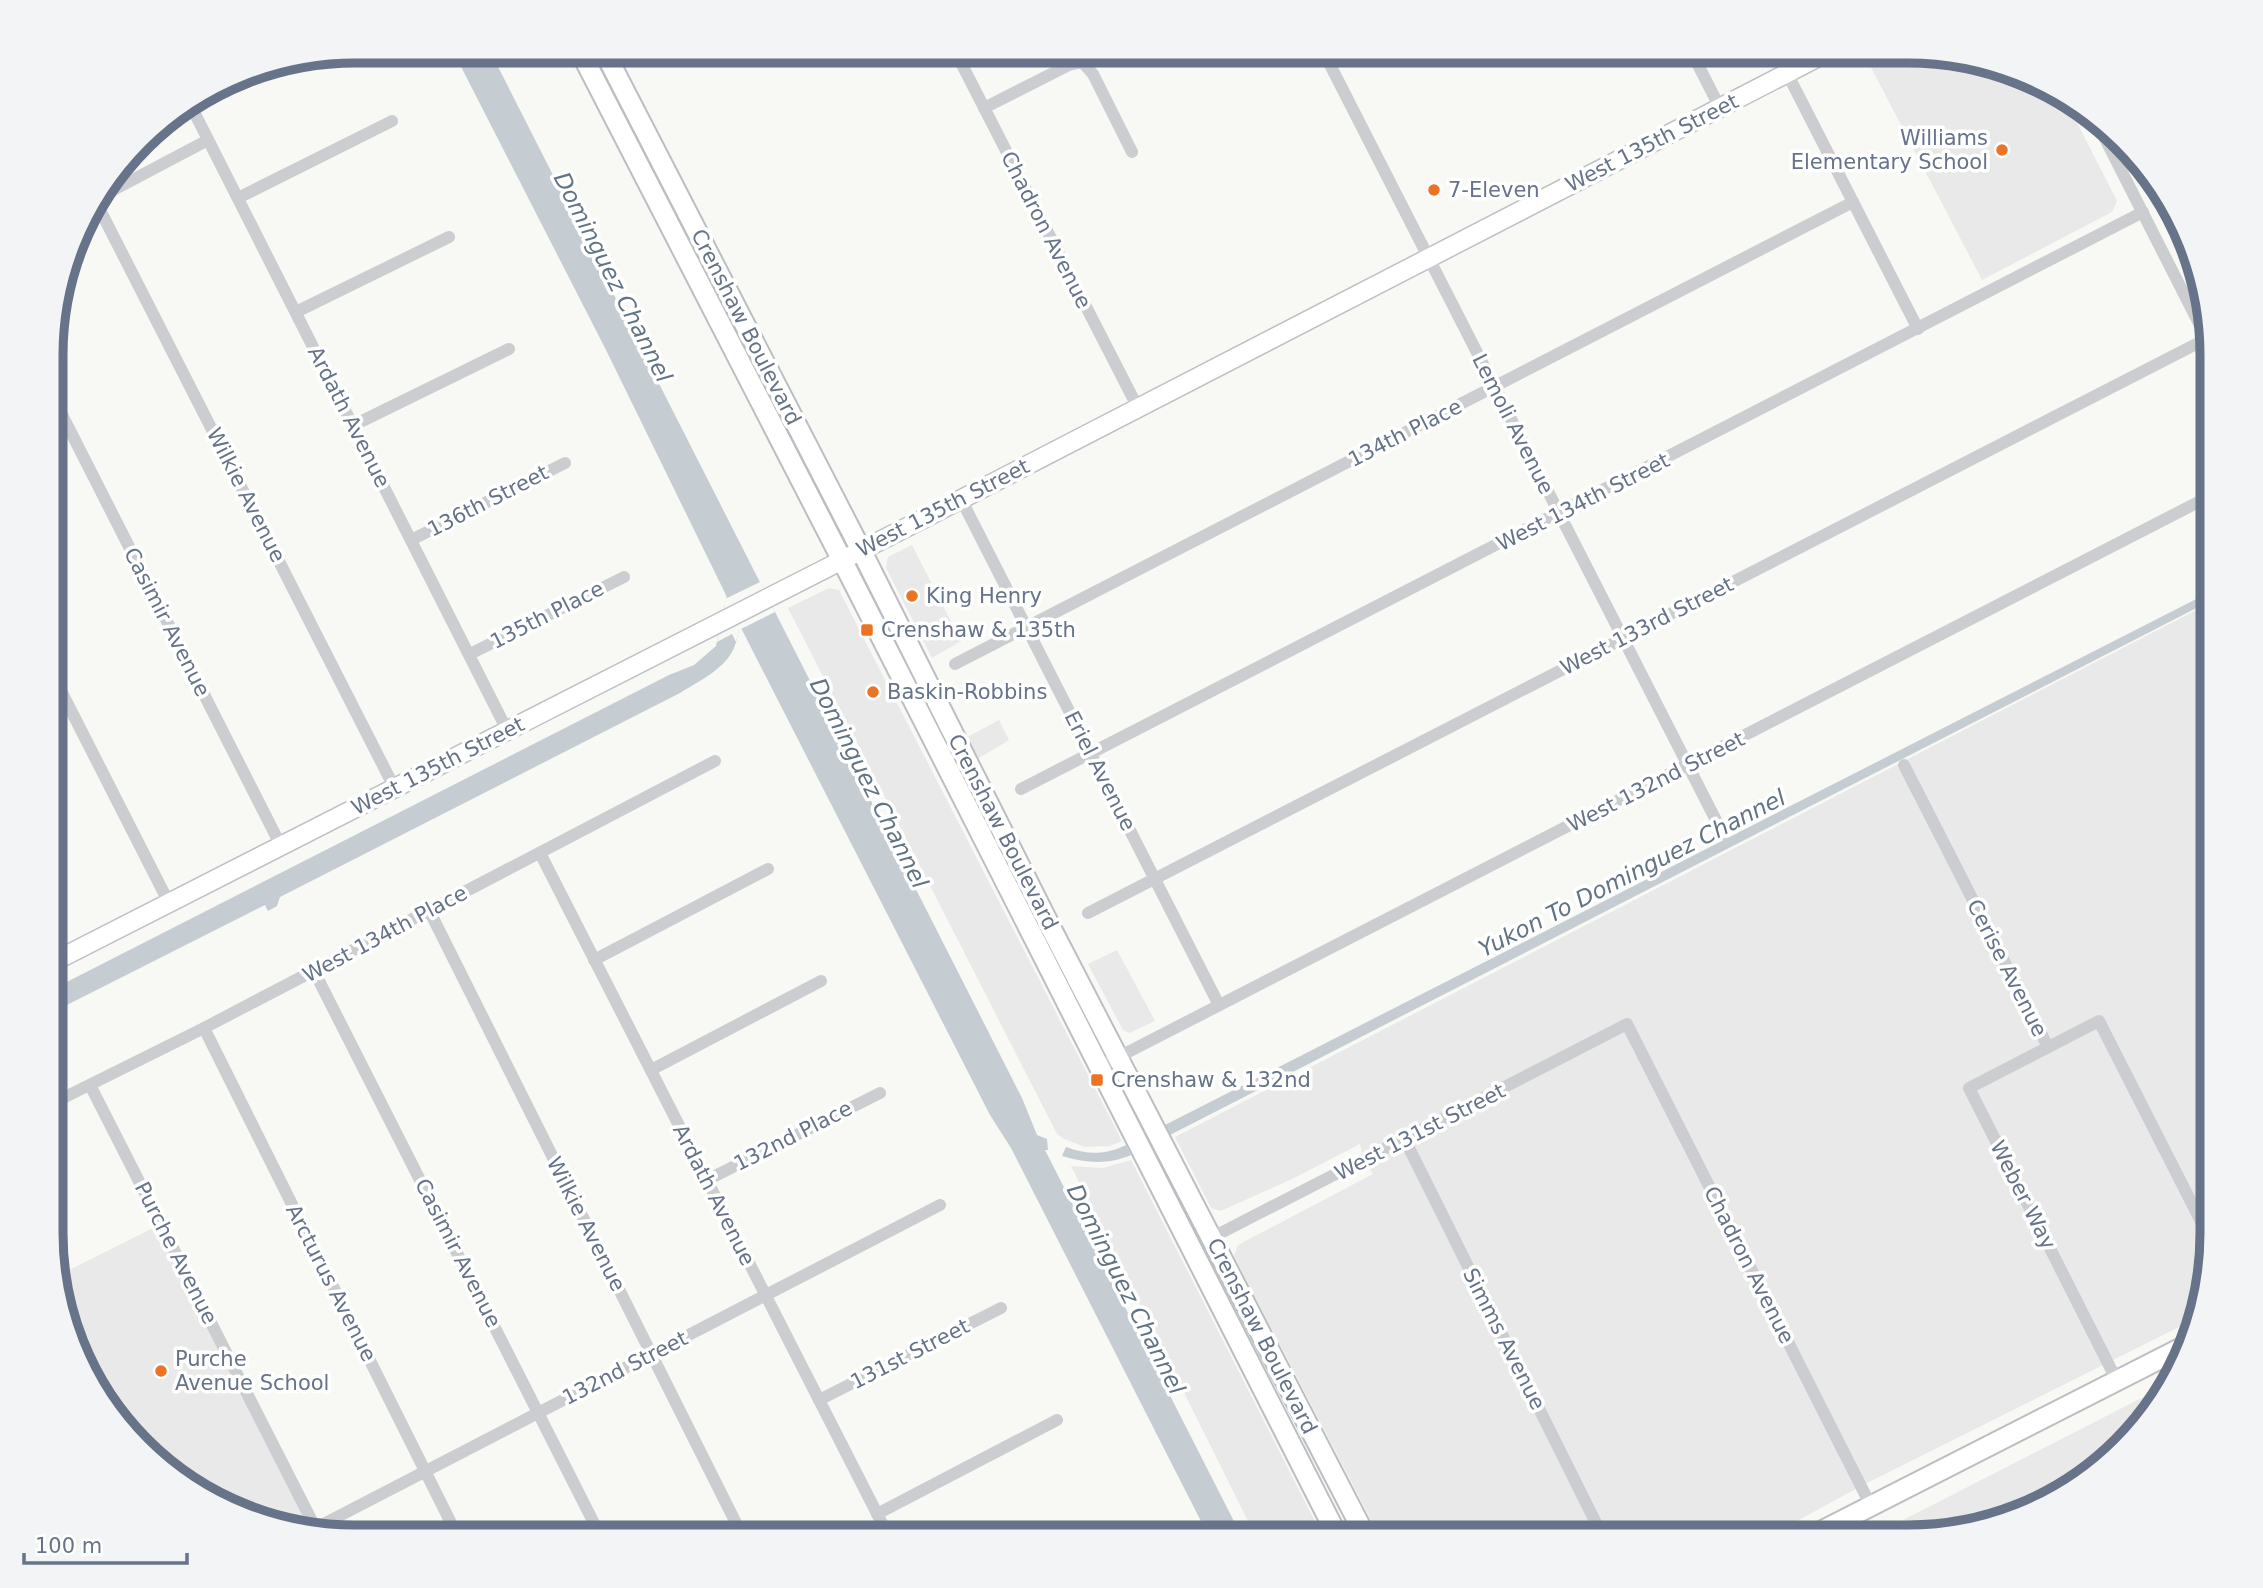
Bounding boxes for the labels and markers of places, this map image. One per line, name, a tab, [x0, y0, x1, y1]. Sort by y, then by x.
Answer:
place label: Williams Elementary School	[1791, 126, 1988, 174]
marker: Williams Elementary School	[1994, 142, 2010, 158]
place label: 7-Eleven	[1448, 178, 1540, 202]
marker: 7-Eleven	[1426, 182, 1442, 198]
place label: King Henry	[926, 584, 1042, 608]
marker: King Henry	[904, 588, 920, 604]
place label: Crenshaw & 135th	[881, 618, 1076, 642]
marker: Crenshaw & 135th	[859, 622, 875, 638]
place label: Baskin-Robbins	[887, 680, 1047, 704]
marker: Baskin-Robbins	[865, 684, 881, 700]
place label: Crenshaw & 132nd	[1111, 1068, 1311, 1092]
marker: Crenshaw & 132nd	[1089, 1072, 1105, 1088]
place label: Purche Avenue School	[175, 1347, 329, 1395]
marker: Purche Avenue School	[153, 1363, 169, 1379]

